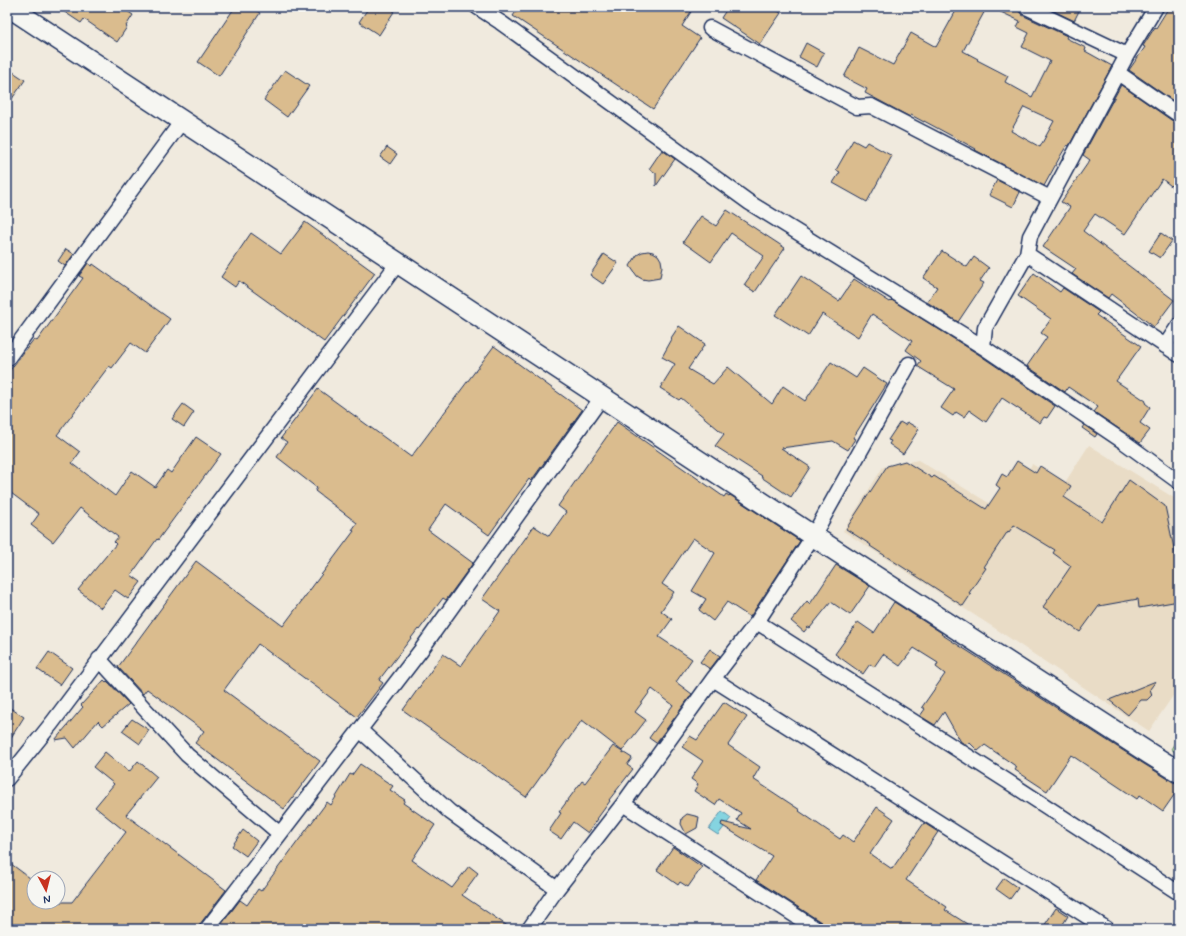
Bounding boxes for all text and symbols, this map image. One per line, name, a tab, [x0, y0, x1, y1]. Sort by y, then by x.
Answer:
north arrow	[26, 870, 66, 910]
text: N	[43, 892, 52, 906]

